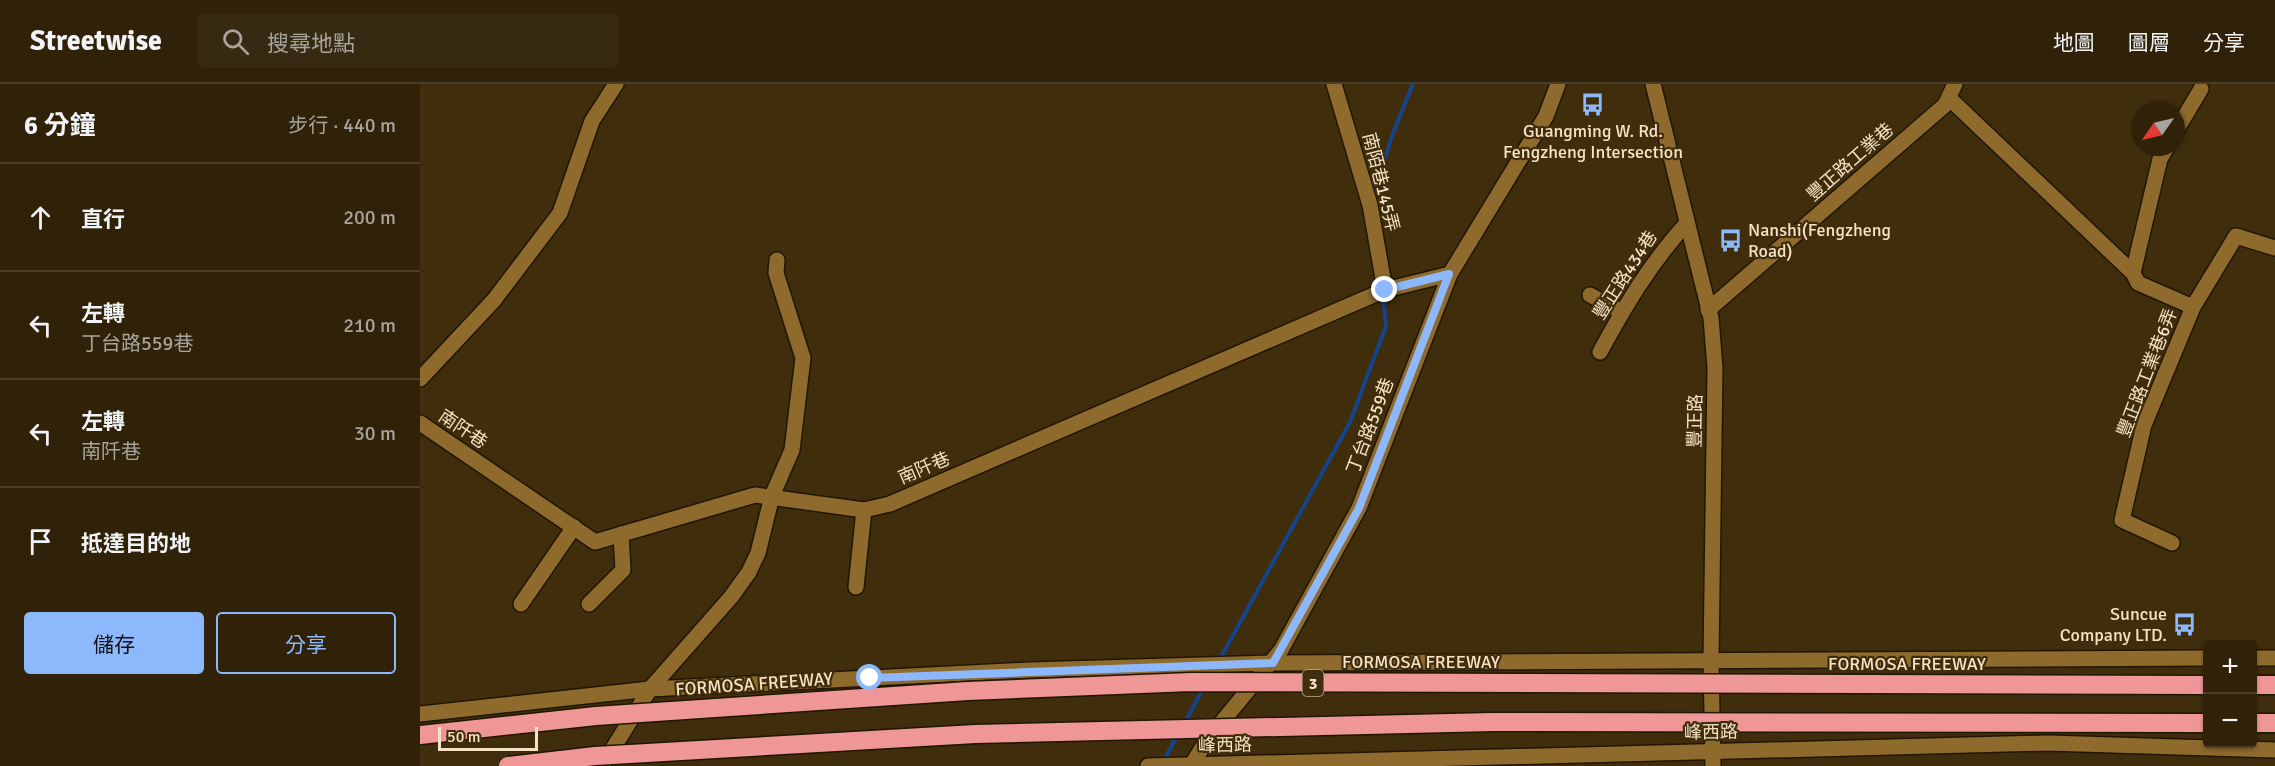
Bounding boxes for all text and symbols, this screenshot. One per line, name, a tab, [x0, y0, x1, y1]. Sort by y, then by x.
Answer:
search box	[198, 14, 618, 68]
text: Streetwise	[30, 24, 162, 58]
icon: search	[219, 25, 252, 58]
text: 搜尋地點	[267, 30, 355, 57]
text: 地圖	[2053, 30, 2095, 56]
text: 圖層	[2128, 30, 2170, 56]
text: 分享	[2203, 30, 2245, 56]
bus stop icon: Guangming W. Rd. Fengzheng Intersection	[1580, 92, 1606, 118]
north arrow	[2131, 102, 2185, 156]
text: 6 分鐘	[24, 110, 96, 142]
text: 步行 · 440 m	[288, 113, 396, 138]
street label: 豐正路工業巷	[1802, 118, 1898, 206]
place label: Guangming W. Rd. Fengzheng Intersection	[1503, 120, 1683, 163]
street label: 南陌巷145弄	[1358, 130, 1404, 234]
icon: ahead	[24, 201, 57, 234]
text: 200 m	[343, 205, 396, 230]
text: 直行	[81, 206, 125, 233]
place label: Nanshi(Fengzheng Road)	[1748, 219, 1891, 262]
street label: 豐正路434巷	[1588, 227, 1662, 323]
bus stop icon: Nanshi(Fengzheng Road)	[1717, 227, 1743, 253]
route end	[1371, 276, 1397, 302]
text: 左轉	[81, 300, 125, 327]
street label: 豐正路工業巷6弄	[2112, 306, 2182, 440]
icon: left	[24, 309, 57, 342]
text: 210 m	[343, 313, 396, 338]
text: 丁台路559巷	[81, 331, 193, 356]
street label: 丁台路559巷	[1342, 375, 1398, 477]
street label: 豐正路	[1684, 394, 1706, 448]
street label: 南阡巷	[434, 405, 492, 453]
text: 左轉	[81, 408, 125, 435]
icon: left	[24, 417, 57, 450]
text: 30 m	[354, 421, 396, 446]
text: 南阡巷	[81, 439, 141, 464]
street label: 南阡巷	[895, 447, 953, 489]
icon: arrive	[24, 525, 57, 558]
text: 抵達目的地	[81, 530, 191, 557]
place label: Suncue Company LTD.	[2060, 603, 2167, 646]
bus stop icon: Suncue Company LTD.	[2172, 611, 2198, 637]
button: 儲存	[24, 612, 204, 674]
button: 分享	[216, 612, 396, 674]
map controls	[2203, 640, 2257, 748]
button: +	[2203, 640, 2257, 694]
street label: FORMOSA FREEWAY	[1342, 651, 1500, 673]
street label: FORMOSA FREEWAY	[1828, 653, 1986, 675]
route start	[856, 664, 882, 690]
street label: FORMOSA FREEWAY	[675, 668, 833, 700]
road number: 3	[1302, 670, 1324, 696]
button: −	[2203, 694, 2257, 748]
street label: 峰西路	[1684, 721, 1738, 743]
scale bar	[438, 724, 538, 752]
text: 50 m	[447, 727, 481, 747]
street label: 峰西路	[1198, 734, 1252, 756]

